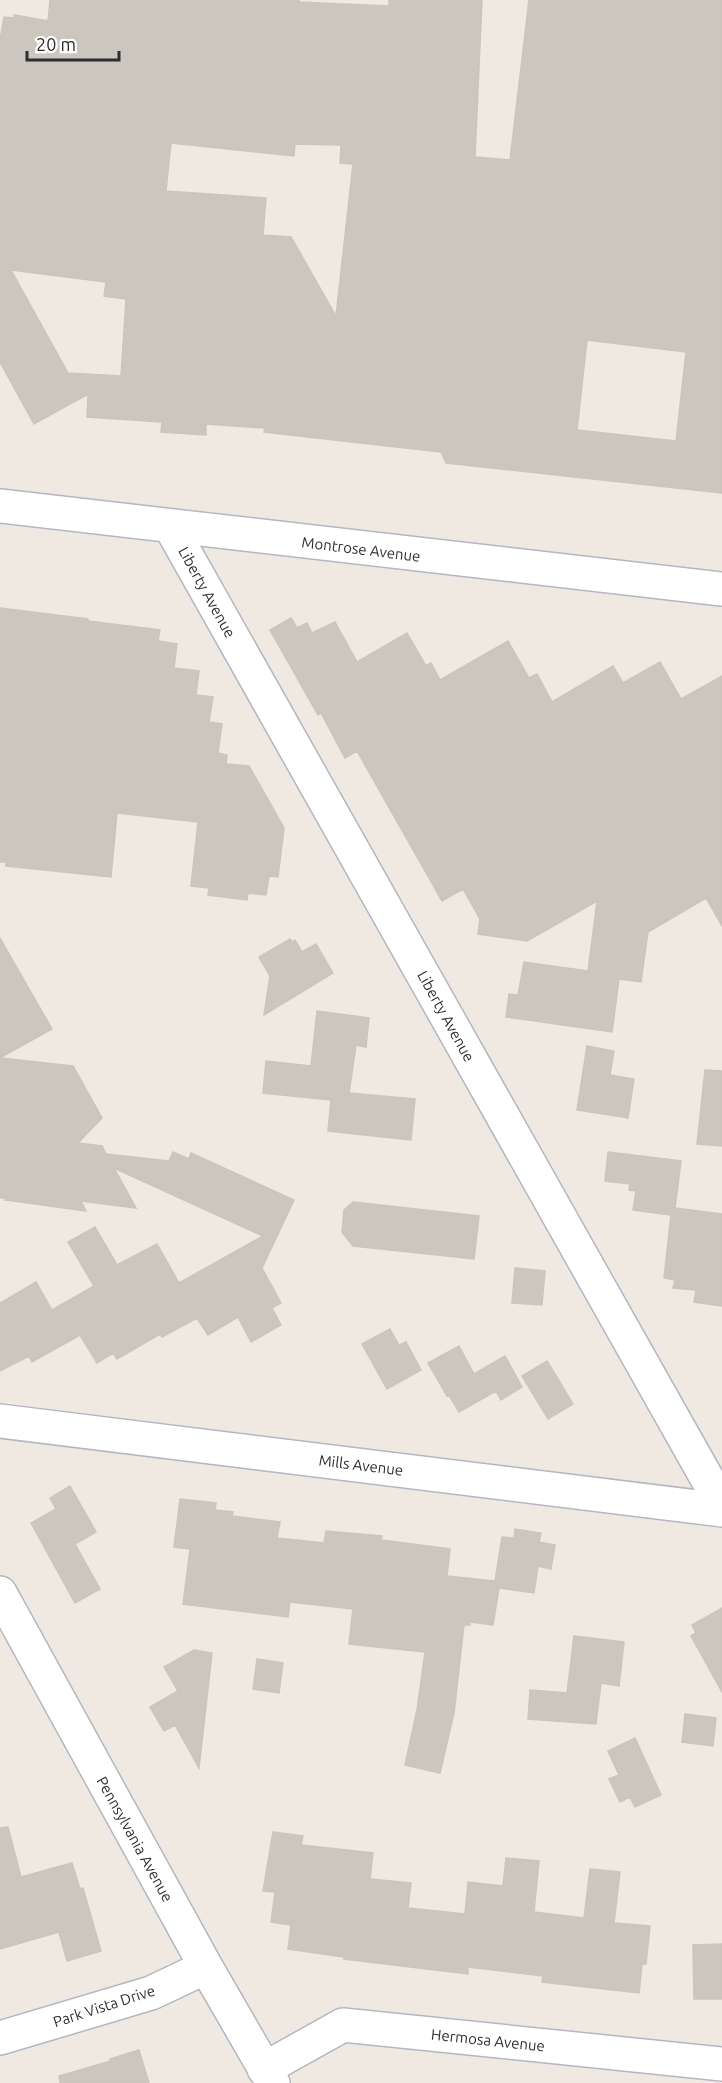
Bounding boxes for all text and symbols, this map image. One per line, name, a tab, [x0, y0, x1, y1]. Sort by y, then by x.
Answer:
scale bar	[27, 24, 118, 62]
text: 20 m	[36, 34, 76, 54]
street label: Montrose Avenue	[301, 533, 421, 565]
street label: Liberty Avenue	[175, 544, 239, 640]
street label: Liberty Avenue	[414, 968, 478, 1064]
street label: Mills Avenue	[318, 1451, 404, 1479]
street label: Pennsylvania Avenue	[93, 1773, 177, 1905]
street label: Park Vista Drive	[51, 1982, 157, 2030]
street label: Hermosa Avenue	[430, 2026, 546, 2054]

